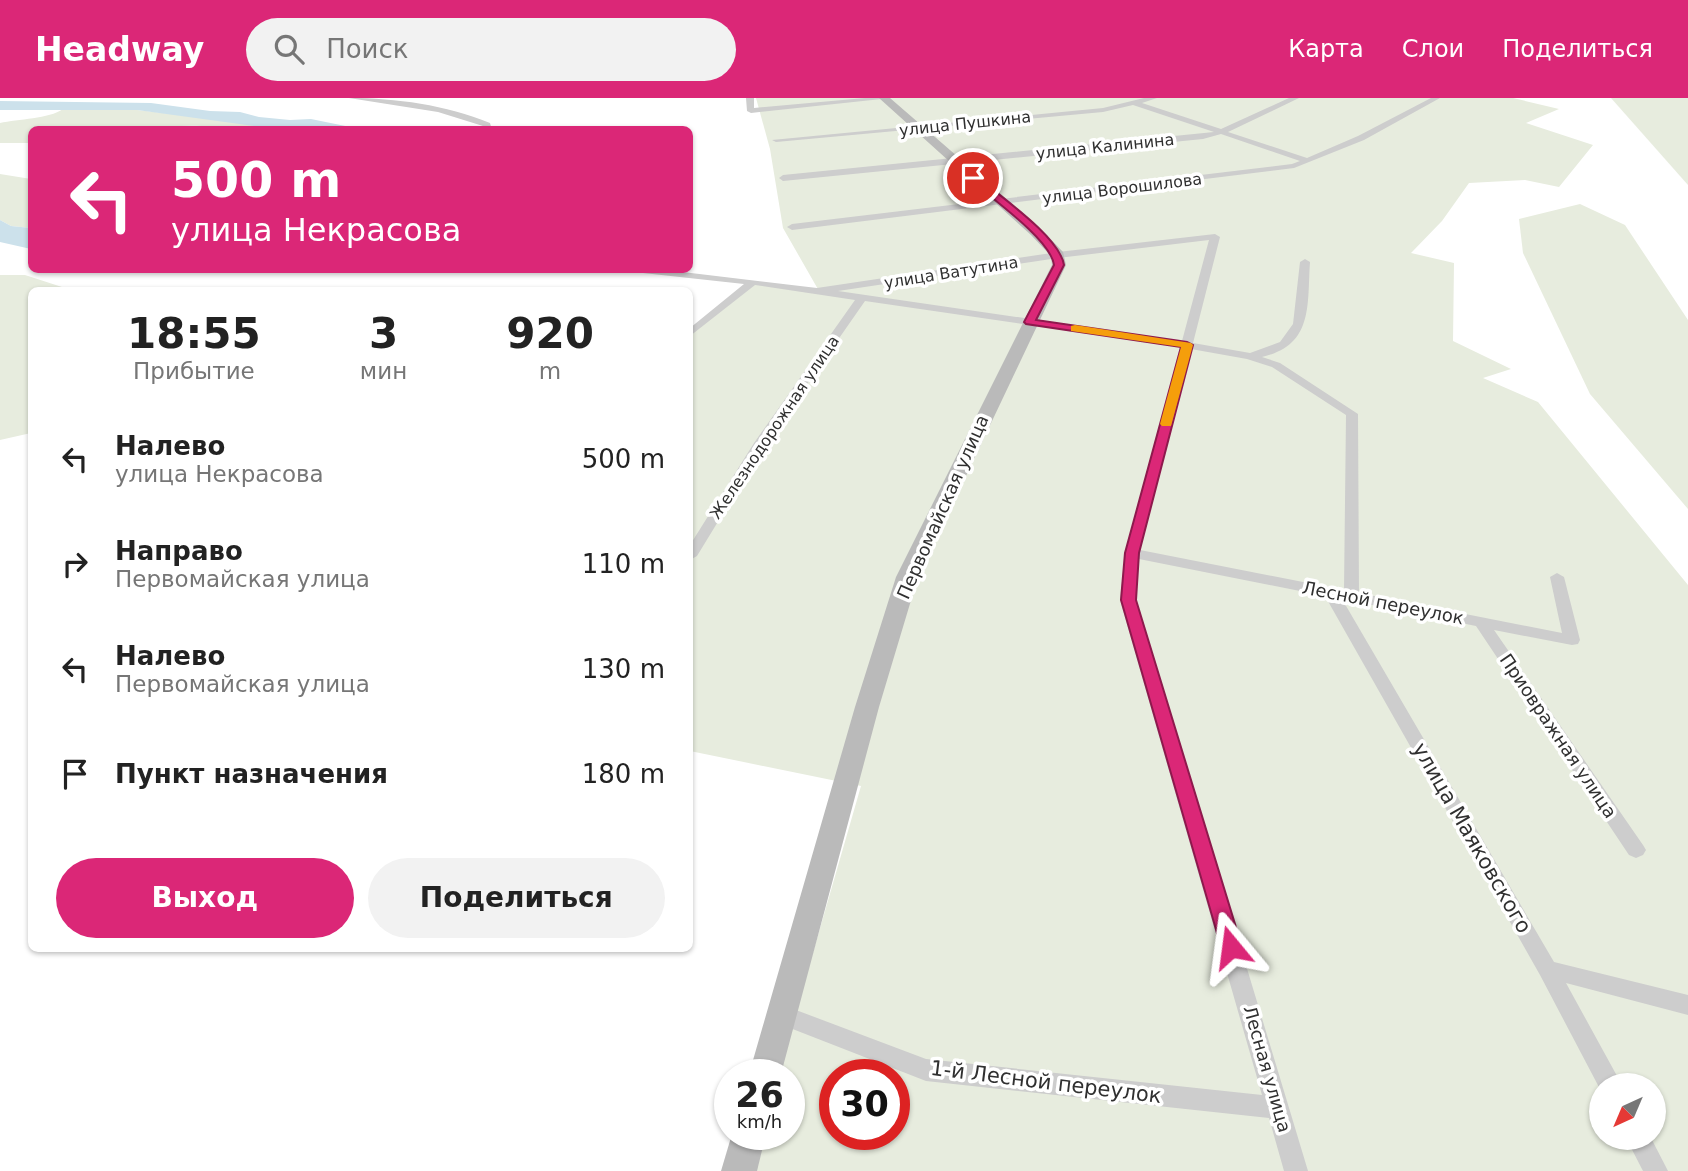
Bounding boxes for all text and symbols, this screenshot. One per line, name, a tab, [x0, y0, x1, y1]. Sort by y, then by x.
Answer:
search box	[246, 18, 736, 81]
text: Headway	[35, 30, 204, 69]
icon: search	[270, 30, 308, 68]
text: Поиск	[326, 34, 409, 64]
text: Карта	[1288, 35, 1364, 63]
text: Слои	[1402, 35, 1464, 63]
text: Поделиться	[1502, 35, 1653, 63]
street label: улица Пушкина	[898, 107, 1032, 140]
street label: улица Калинина	[1035, 130, 1175, 163]
pin	[943, 148, 1003, 208]
text: 500 m	[171, 152, 341, 209]
icon: left	[56, 154, 147, 245]
icon: arrive	[954, 159, 992, 197]
street label: улица Ворошилова	[1041, 169, 1203, 208]
text: улица Некрасова	[171, 211, 461, 249]
street label: улица Ватутина	[883, 253, 1019, 292]
text: 18:55	[127, 309, 261, 358]
text: 3	[369, 309, 398, 358]
text: 920	[506, 309, 594, 358]
street label: Железнодорожная улица	[706, 332, 843, 522]
text: Прибытие	[133, 358, 255, 384]
text: мин	[360, 358, 407, 384]
text: m	[539, 358, 561, 384]
street label: Первомайская улица	[892, 411, 993, 602]
text: Налево	[115, 431, 225, 461]
icon: left	[56, 440, 94, 478]
text: 500 m	[582, 444, 665, 474]
text: улица Некрасова	[115, 461, 324, 487]
text: Направо	[115, 536, 243, 566]
icon: right	[56, 545, 94, 583]
text: 110 m	[582, 549, 665, 579]
text: Первомайская улица	[115, 566, 370, 592]
street label: Лесной переулок	[1301, 577, 1466, 628]
text: Налево	[115, 641, 225, 671]
icon: left	[56, 650, 94, 688]
street label: Приовражная улица	[1496, 650, 1621, 822]
text: 130 m	[582, 654, 665, 684]
text: Первомайская улица	[115, 671, 370, 697]
street label: улица Маяковского	[1408, 739, 1536, 937]
icon: arrive	[56, 755, 94, 793]
text: Пункт назначения	[115, 759, 388, 789]
text: 180 m	[582, 759, 665, 789]
button: Выход	[56, 858, 354, 938]
button: Поделиться	[368, 858, 665, 938]
position arrow	[1194, 910, 1268, 984]
street label: Лесная улица	[1239, 1003, 1296, 1135]
street label: 1-й Лесной переулок	[929, 1056, 1163, 1108]
speed limit sign: 30	[819, 1059, 910, 1150]
north arrow	[1589, 1073, 1666, 1150]
map controls	[1589, 1073, 1666, 1150]
text: 26	[735, 1075, 784, 1115]
text: km/h	[737, 1111, 782, 1132]

